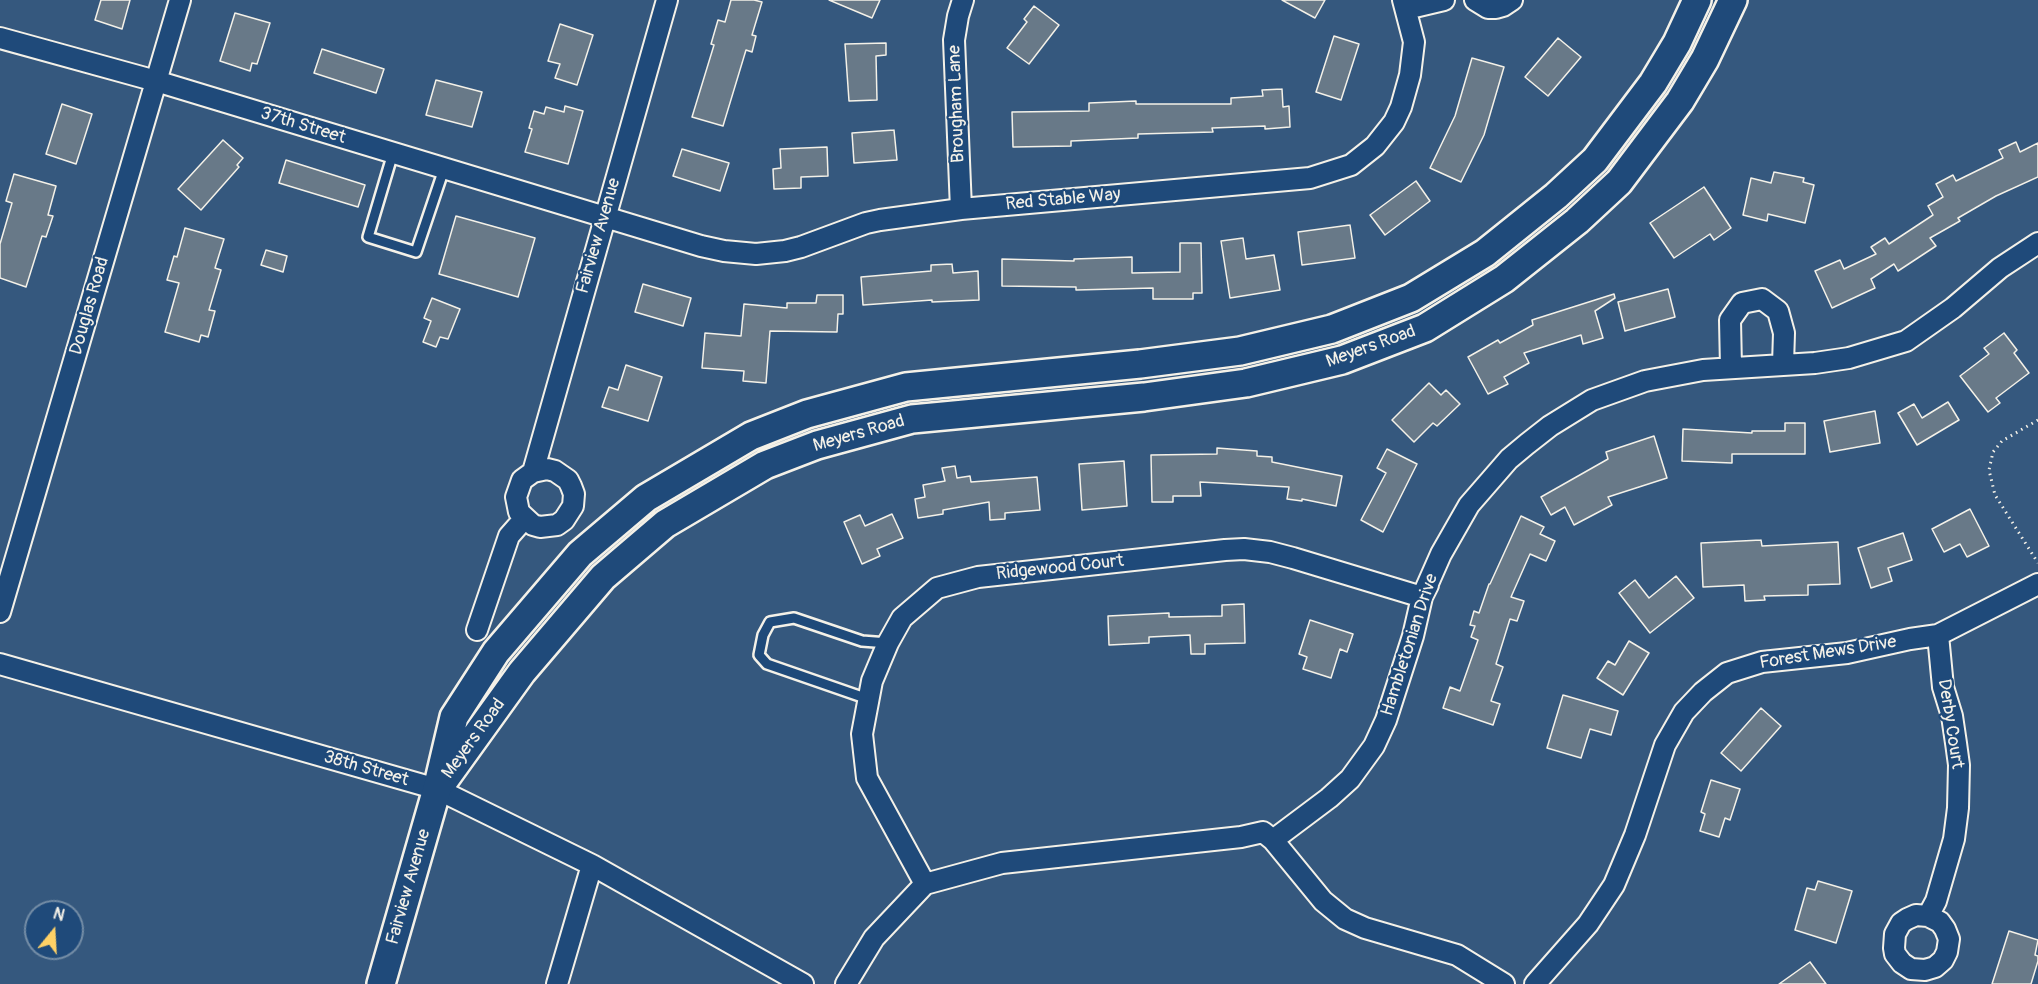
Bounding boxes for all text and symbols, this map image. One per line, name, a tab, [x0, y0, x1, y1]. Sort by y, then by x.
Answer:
street label: Brougham Lane	[944, 45, 970, 163]
street label: 37th Street	[258, 103, 348, 149]
street label: Fairview Avenue	[572, 176, 626, 296]
street label: Red Stable Way	[1005, 184, 1121, 216]
street label: Douglas Road	[66, 255, 114, 357]
street label: Meyers Road	[1323, 321, 1419, 373]
street label: Meyers Road	[811, 411, 907, 457]
street label: Ridgewood Court	[995, 551, 1125, 585]
street label: Hambletonian Drive	[1377, 571, 1443, 719]
street label: Forest Mews Drive	[1758, 632, 1898, 674]
street label: Derby Court	[1932, 678, 1968, 770]
street label: Meyers Road	[438, 695, 510, 783]
street label: 38th Street	[321, 747, 411, 791]
street label: Fairview Avenue	[382, 827, 436, 947]
north arrow	[24, 900, 84, 960]
text: N	[51, 904, 67, 926]

